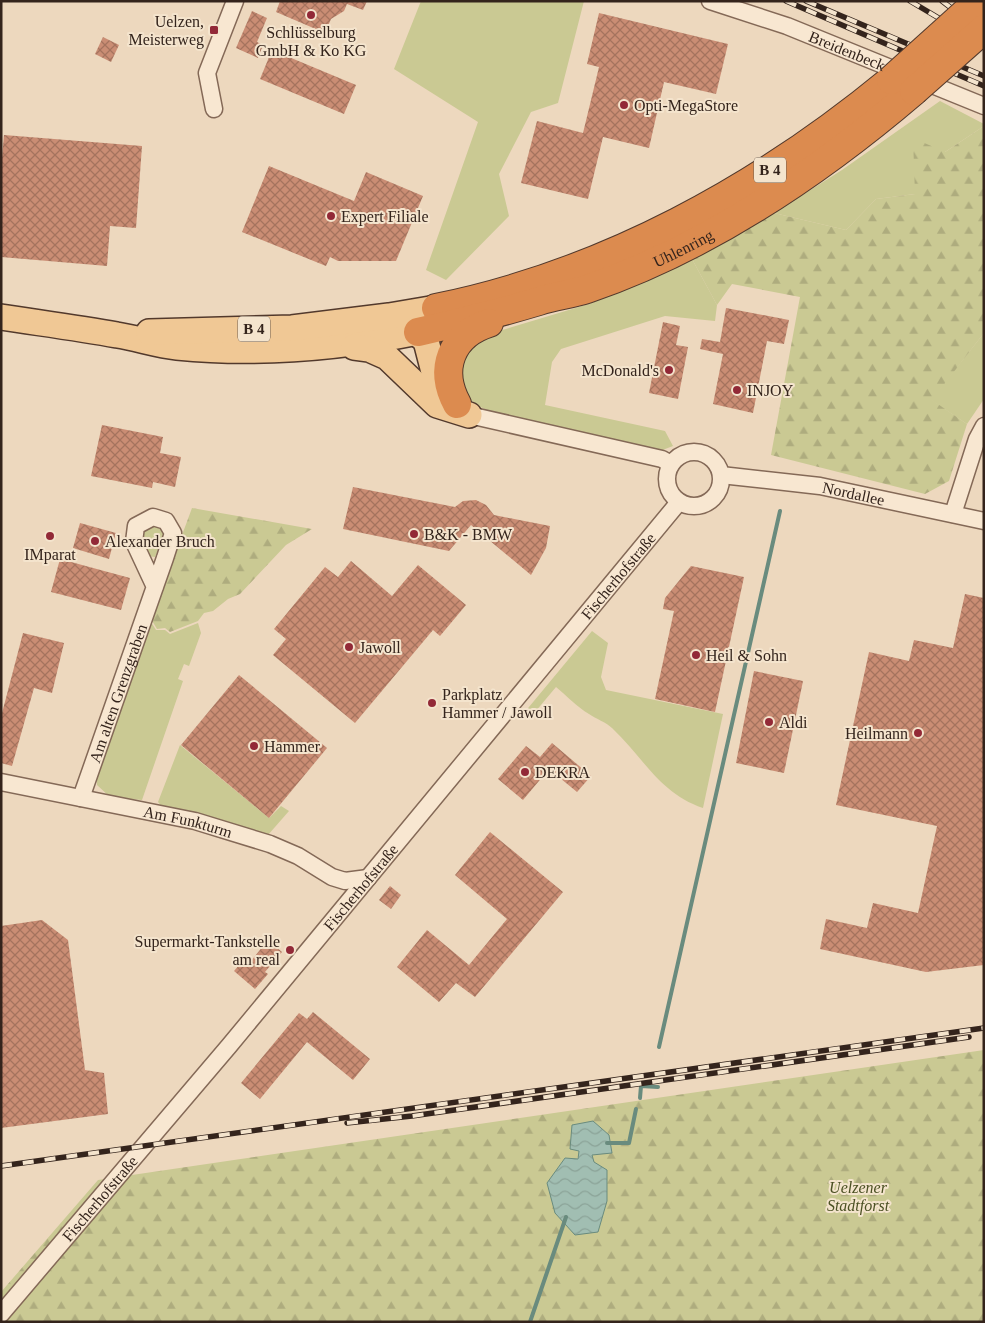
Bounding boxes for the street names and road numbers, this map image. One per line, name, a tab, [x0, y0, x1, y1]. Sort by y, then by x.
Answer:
street label: Breidenbeck	[806, 28, 888, 74]
road number: B 4	[754, 158, 786, 182]
street label: Uhlenring	[651, 226, 717, 271]
road number: B 4	[238, 316, 270, 342]
street label: Nordallee	[821, 479, 886, 509]
street label: Fischerhofstraße	[578, 530, 659, 623]
street label: Am alten Grenzgraben	[86, 622, 150, 765]
street label: Am Funkturm	[142, 803, 235, 841]
street label: Fischerhofstraße	[320, 841, 401, 934]
street label: Fischerhofstraße	[59, 1152, 141, 1245]

